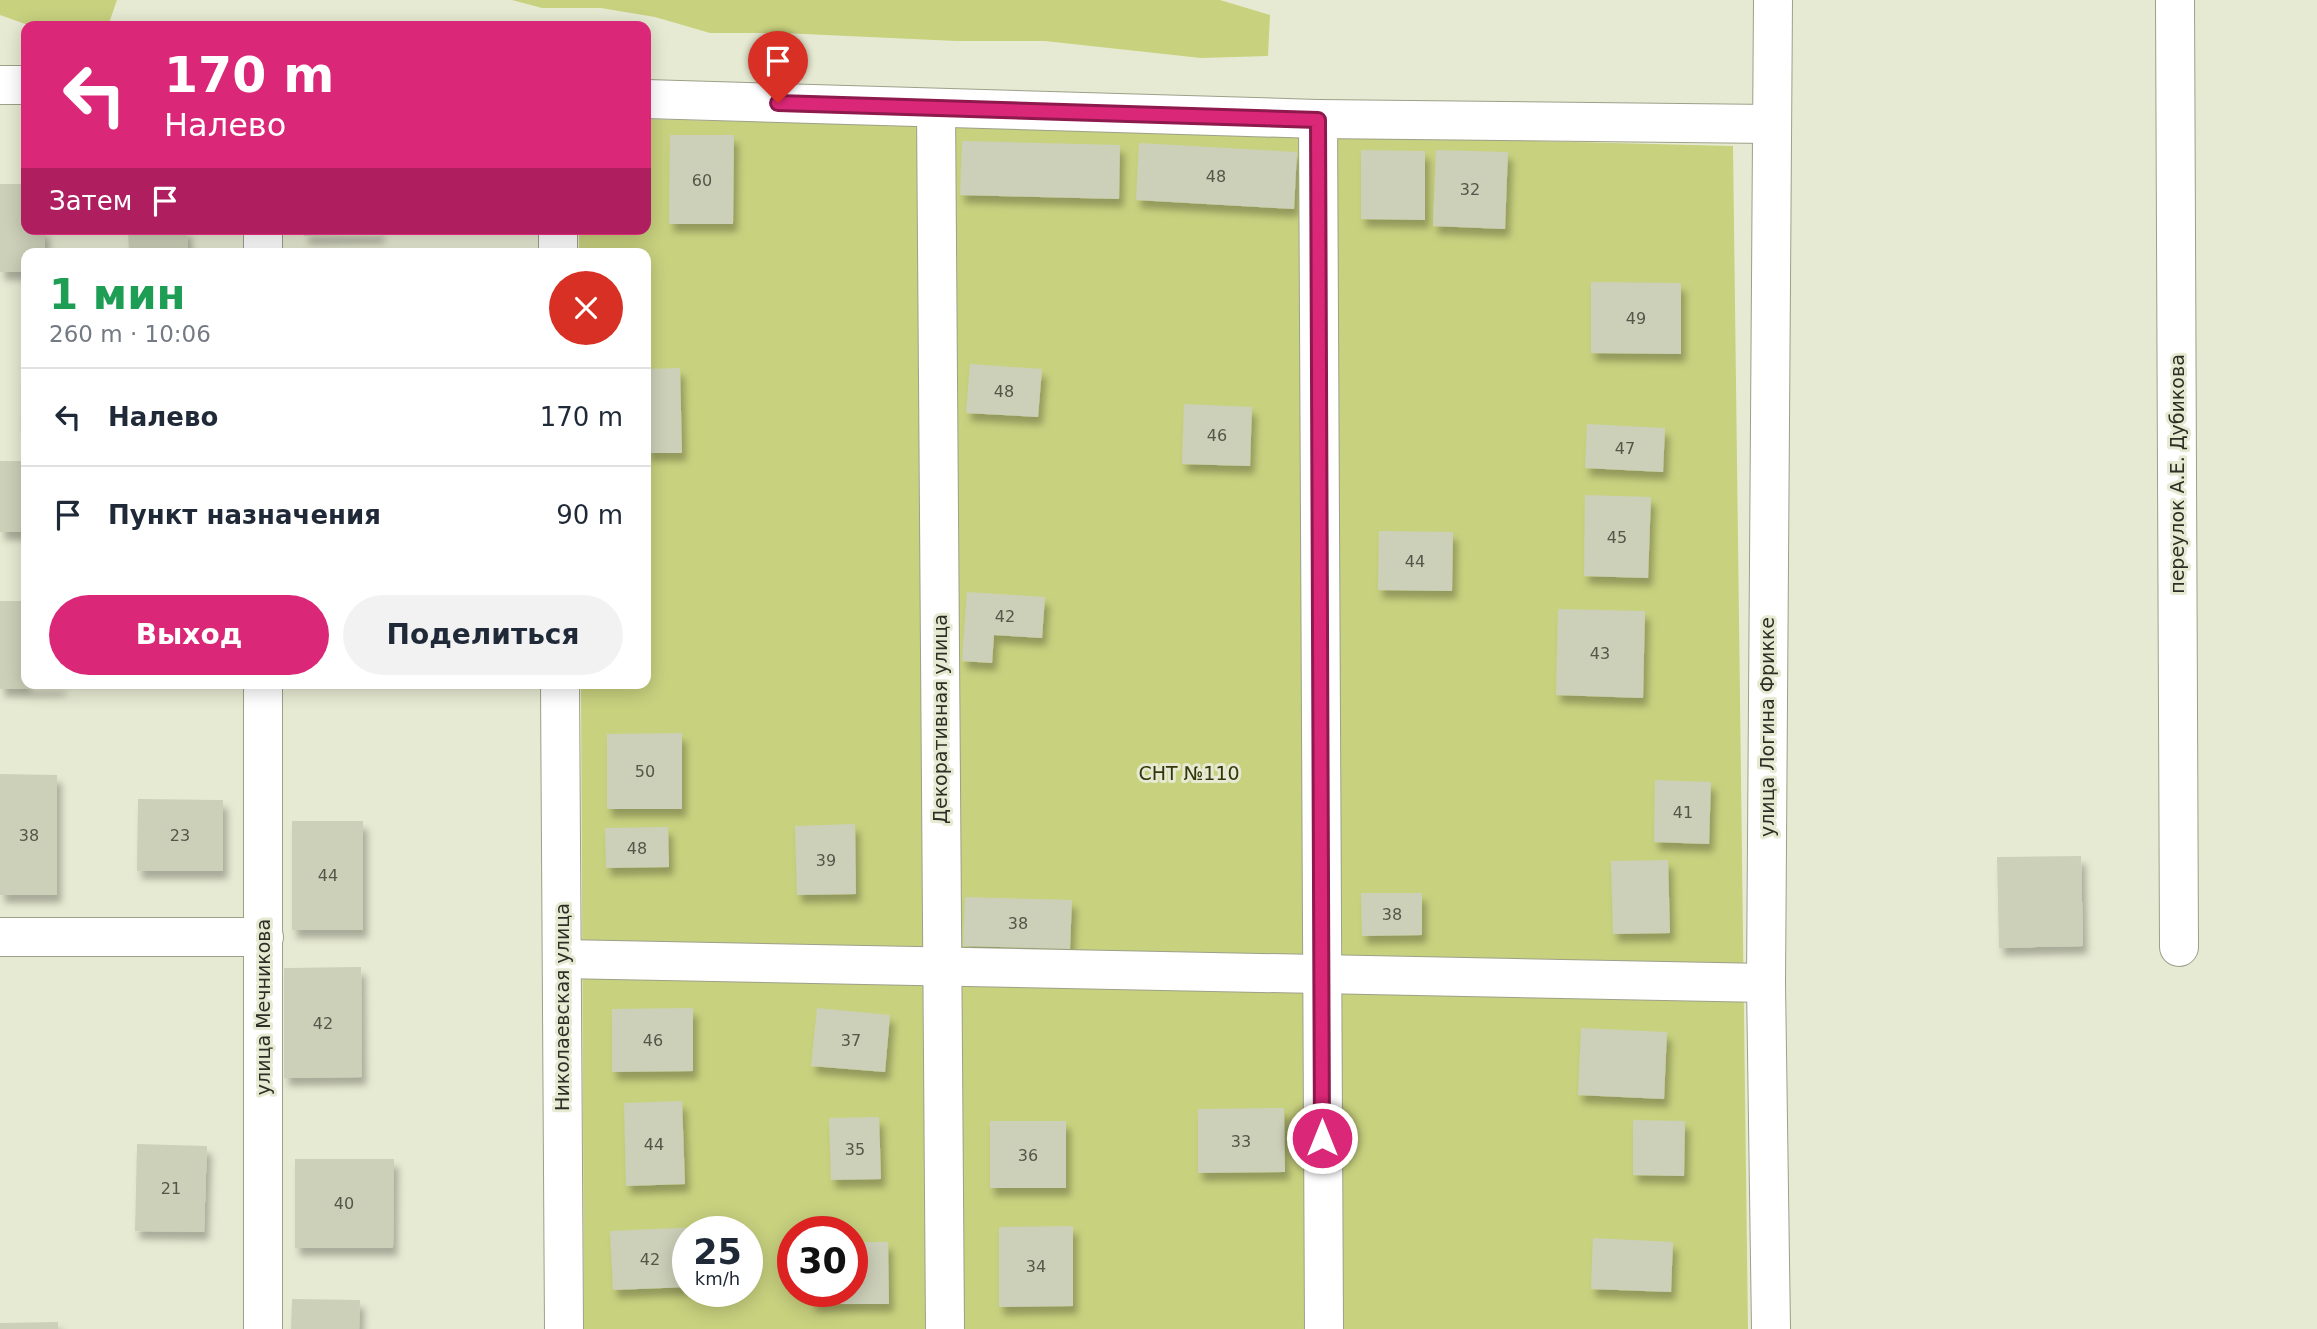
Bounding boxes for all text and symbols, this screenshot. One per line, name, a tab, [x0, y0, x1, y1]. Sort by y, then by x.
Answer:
pin	[748, 31, 808, 103]
icon: arrive	[759, 42, 797, 80]
text: 170 m	[164, 47, 334, 104]
icon: left	[49, 49, 140, 140]
text: Налево	[164, 106, 286, 144]
house number: 48	[1206, 167, 1226, 186]
house number: 60	[692, 171, 712, 190]
house number: 32	[1460, 180, 1480, 199]
icon: arrive	[146, 182, 184, 220]
text: Затем	[49, 186, 132, 216]
text: 1 мин	[49, 270, 186, 319]
button: close	[549, 271, 623, 345]
house number: 49	[1626, 309, 1646, 328]
text: 260 m · 10:06	[49, 321, 211, 347]
street label: переулок А.Е. Дубикова	[2166, 354, 2188, 594]
house number: 48	[994, 382, 1014, 401]
icon: left	[49, 398, 87, 436]
text: Налево	[108, 402, 218, 432]
text: 170 m	[540, 402, 623, 432]
house number: 46	[1207, 426, 1227, 445]
house number: 47	[1615, 439, 1635, 458]
icon: arrive	[49, 496, 87, 534]
text: Пункт назначения	[108, 500, 381, 530]
text: 90 m	[556, 500, 623, 530]
house number: 45	[1607, 528, 1627, 547]
house number: 44	[1405, 552, 1425, 571]
button: Выход	[49, 595, 329, 675]
button: Поделиться	[343, 595, 623, 675]
house number: 42	[995, 607, 1015, 626]
street label: Декоративная улица	[929, 614, 951, 824]
street label: улица Логина Фрикке	[1756, 617, 1778, 837]
house number: 43	[1590, 644, 1610, 663]
house number: 50	[635, 762, 655, 781]
park label: СНТ №110	[1138, 762, 1240, 784]
house number: 41	[1673, 803, 1693, 822]
house number: 38	[19, 826, 39, 845]
house number: 23	[170, 826, 190, 845]
house number: 48	[627, 839, 647, 858]
house number: 39	[816, 851, 836, 870]
house number: 44	[318, 866, 338, 885]
street label: Николаевская улица	[551, 903, 573, 1111]
house number: 38	[1382, 905, 1402, 924]
house number: 38	[1008, 914, 1028, 933]
street label: улица Мечникова	[252, 919, 274, 1095]
house number: 42	[313, 1014, 333, 1033]
house number: 46	[643, 1031, 663, 1050]
house number: 37	[841, 1031, 861, 1050]
position arrow	[1285, 1101, 1359, 1175]
house number: 33	[1231, 1132, 1251, 1151]
house number: 44	[644, 1135, 664, 1154]
house number: 35	[845, 1140, 865, 1159]
house number: 36	[1018, 1146, 1038, 1165]
house number: 21	[161, 1179, 181, 1198]
house number: 40	[334, 1194, 354, 1213]
speed limit sign: 30	[777, 1216, 868, 1307]
text: 25	[693, 1232, 742, 1272]
house number: 42	[640, 1250, 660, 1269]
house number: 34	[1026, 1257, 1046, 1276]
text: km/h	[695, 1268, 740, 1289]

